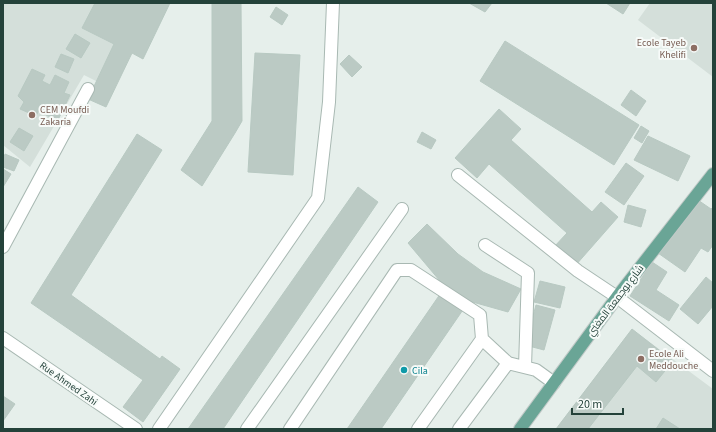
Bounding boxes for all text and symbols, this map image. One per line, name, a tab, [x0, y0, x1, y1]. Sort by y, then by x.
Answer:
place label: Ecole Tayeb Khelifi	[637, 36, 686, 62]
marker: Ecole Tayeb Khelifi	[689, 43, 699, 53]
place label: CEM Moufdi Zakaria	[40, 103, 89, 129]
marker: CEM Moufdi Zakaria	[27, 110, 37, 120]
street label: شارع بوجمعة المغني	[584, 262, 647, 339]
place label: Ecole Ali Meddouche	[649, 347, 698, 373]
marker: Ecole Ali Meddouche	[636, 354, 646, 364]
street label: Rue Ahmed Zahi	[37, 359, 100, 409]
place label: Cila	[412, 364, 428, 378]
marker: Cila	[399, 365, 409, 375]
scale bar	[572, 390, 623, 416]
text: 20 m	[578, 396, 602, 413]

